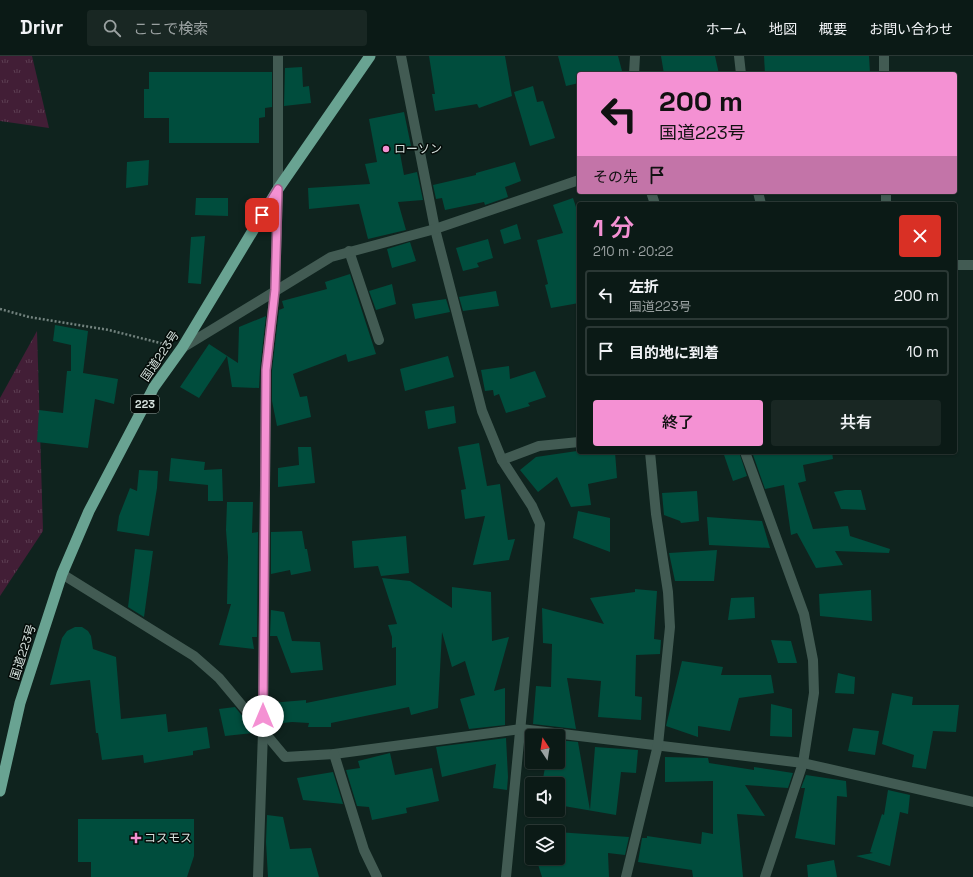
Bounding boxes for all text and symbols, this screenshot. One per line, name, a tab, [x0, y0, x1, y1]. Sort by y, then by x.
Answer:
search box	[87, 10, 367, 46]
text: Drivr	[20, 15, 63, 40]
icon: search	[101, 17, 123, 39]
text: ここで検索	[133, 19, 208, 38]
text: ホーム	[705, 20, 747, 38]
text: 地図	[769, 20, 797, 38]
text: 概要	[819, 20, 847, 38]
text: お問い合わせ	[869, 20, 953, 38]
text: 200 m	[659, 83, 743, 119]
icon: left	[593, 88, 645, 140]
text: 国道223号	[659, 121, 746, 144]
place label: ローソン	[394, 141, 442, 157]
marker: ローソン	[381, 144, 391, 154]
icon: arrive	[646, 164, 668, 186]
text: その先	[593, 167, 638, 186]
pin	[245, 198, 279, 232]
icon: arrive	[251, 204, 273, 226]
text: 1 分	[593, 212, 634, 243]
button: close	[899, 215, 941, 257]
text: 210 m · 20:22	[593, 243, 673, 260]
text: 左折	[629, 277, 659, 296]
icon: left	[595, 284, 617, 306]
text: 200 m	[894, 286, 939, 305]
text: 国道223号	[629, 298, 691, 315]
street label: 国道223号	[137, 328, 183, 384]
icon: arrive	[595, 340, 617, 362]
text: 10 m	[906, 342, 939, 361]
text: 目的地に到着	[629, 343, 719, 362]
road number: 223	[131, 395, 159, 413]
button: 終了	[593, 400, 763, 446]
button: 共有	[771, 400, 941, 446]
street label: 国道223号	[6, 622, 40, 682]
position arrow	[242, 695, 284, 737]
north arrow	[525, 729, 565, 769]
map controls	[525, 729, 565, 865]
button: sound	[525, 777, 565, 817]
button: layers	[525, 825, 565, 865]
place label: コスモス	[144, 830, 192, 846]
marker: コスモス	[131, 833, 141, 843]

